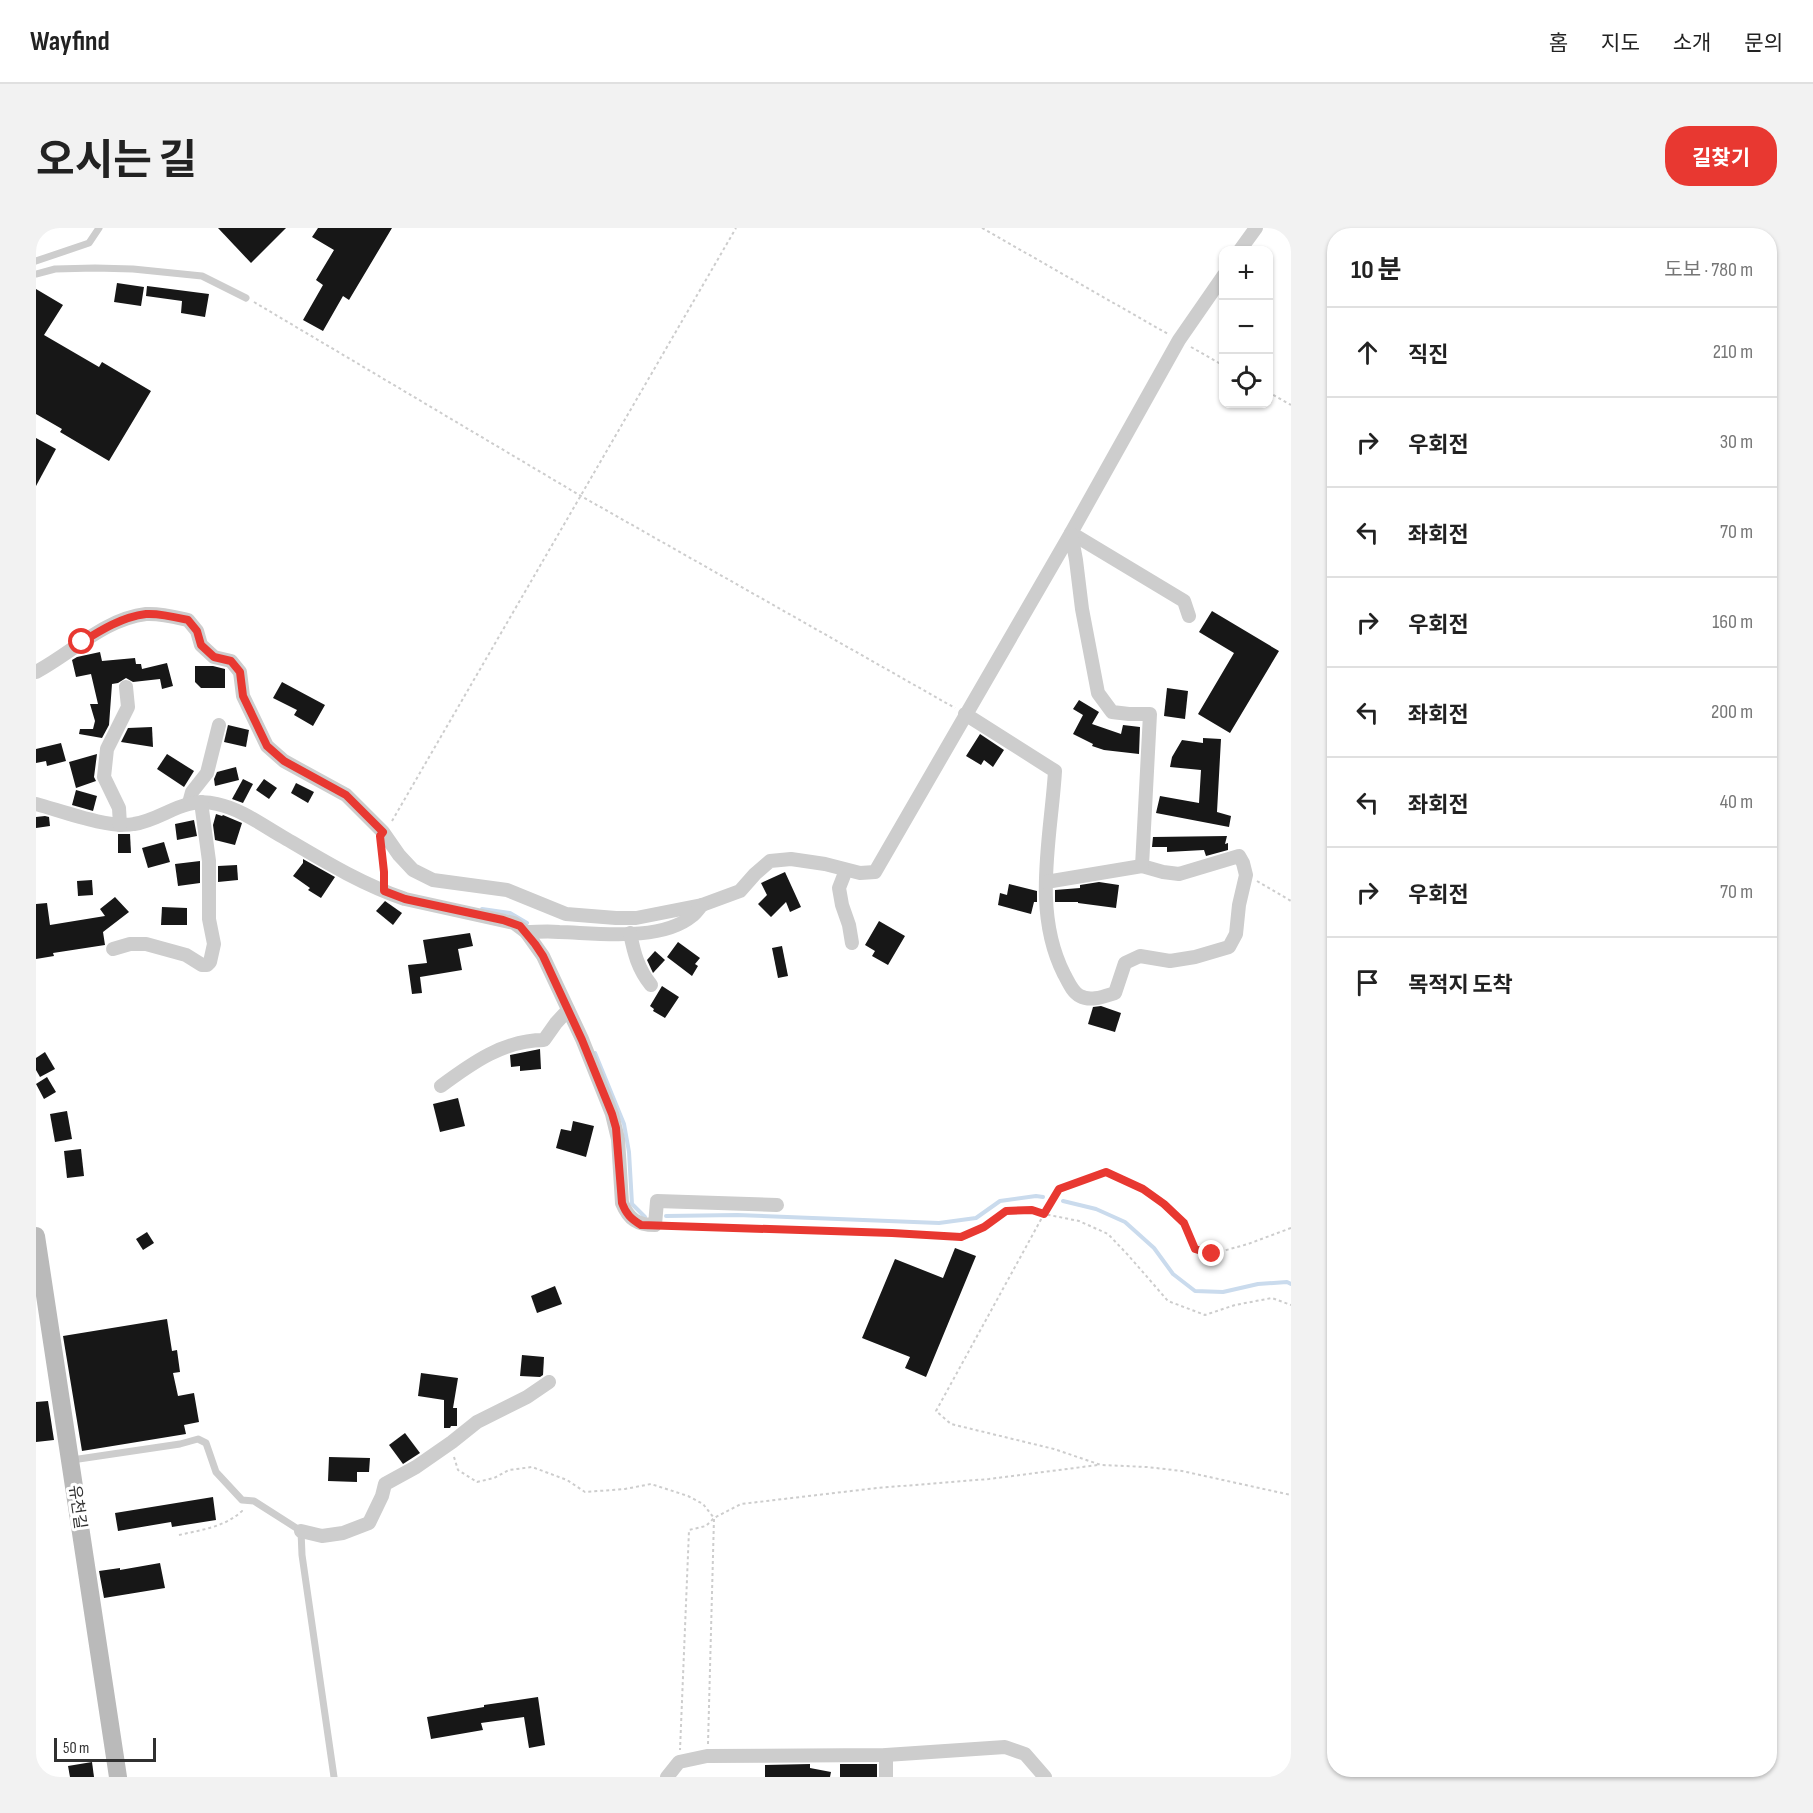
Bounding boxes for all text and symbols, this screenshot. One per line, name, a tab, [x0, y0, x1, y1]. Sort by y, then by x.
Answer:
text: Wayfind	[30, 25, 110, 58]
text: 홈	[1549, 31, 1568, 56]
text: 지도	[1601, 31, 1640, 56]
text: 소개	[1673, 31, 1711, 56]
text: 문의	[1744, 31, 1783, 56]
button: 길찾기	[1665, 126, 1777, 186]
text: 오시는 길	[36, 136, 197, 187]
map controls	[1219, 246, 1273, 408]
button: +	[1219, 246, 1273, 300]
text: 10 분	[1351, 255, 1402, 286]
text: 도보 · 780 m	[1664, 258, 1753, 282]
button: −	[1219, 300, 1273, 354]
icon: ahead	[1351, 336, 1384, 369]
text: 210 m	[1713, 340, 1753, 364]
text: 직진	[1408, 342, 1448, 369]
button: locate	[1219, 354, 1273, 408]
icon: right	[1351, 426, 1384, 459]
text: 30 m	[1720, 430, 1753, 454]
text: 우회전	[1408, 432, 1469, 459]
icon: left	[1351, 516, 1384, 549]
text: 70 m	[1720, 520, 1753, 544]
text: 좌회전	[1408, 522, 1469, 549]
icon: right	[1351, 606, 1384, 639]
text: 160 m	[1712, 610, 1753, 634]
text: 우회전	[1408, 612, 1469, 639]
route start	[68, 628, 94, 654]
icon: left	[1351, 696, 1384, 729]
text: 200 m	[1711, 700, 1753, 724]
text: 좌회전	[1408, 702, 1469, 729]
icon: left	[1351, 786, 1384, 819]
text: 40 m	[1720, 790, 1753, 814]
text: 좌회전	[1408, 792, 1469, 819]
icon: right	[1351, 876, 1384, 909]
text: 70 m	[1720, 880, 1753, 904]
text: 우회전	[1408, 882, 1469, 909]
icon: arrive	[1351, 966, 1384, 999]
text: 목적지 도착	[1408, 972, 1513, 999]
route end	[1198, 1240, 1224, 1266]
street label: 유천길	[65, 1484, 89, 1530]
scale bar	[54, 1735, 156, 1762]
text: 50 m	[63, 1739, 89, 1758]

